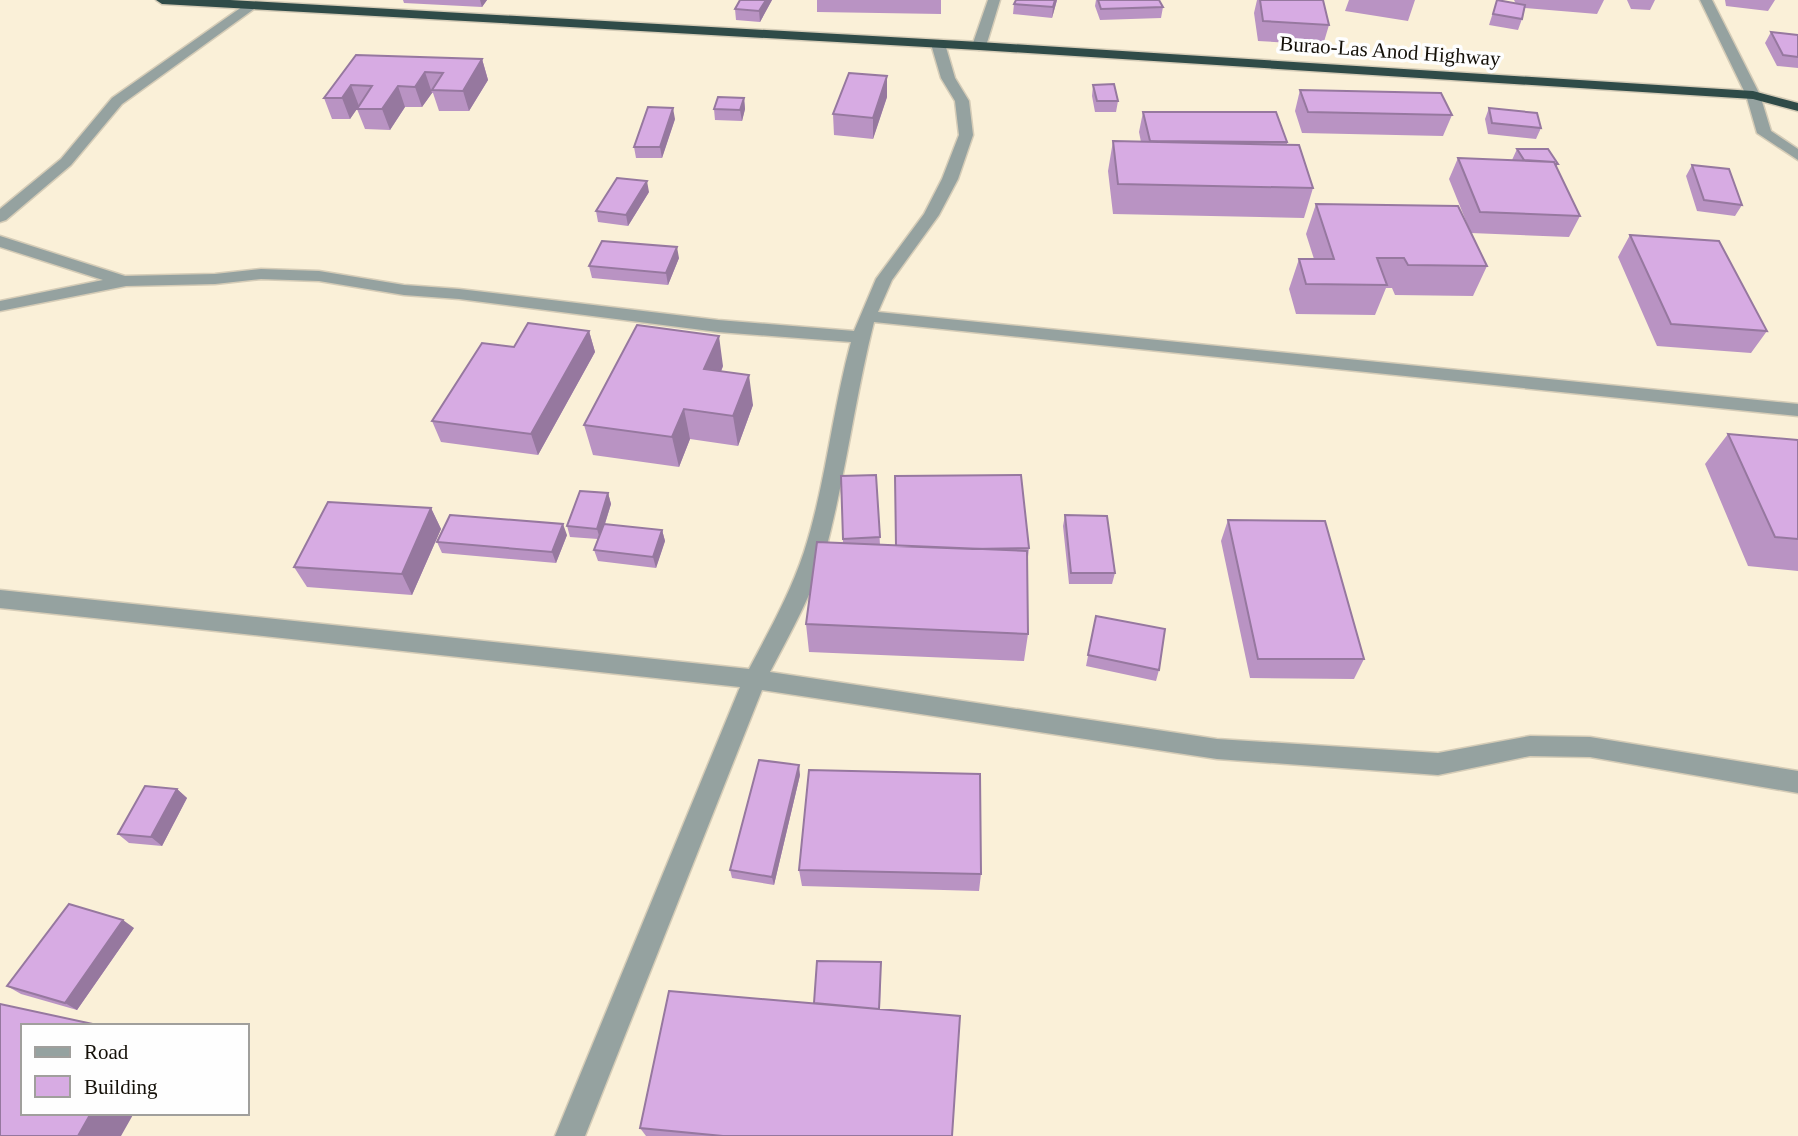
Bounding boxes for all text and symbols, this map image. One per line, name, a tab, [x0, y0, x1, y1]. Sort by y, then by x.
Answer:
street label: Burao-Las Anod Highway	[1279, 31, 1502, 71]
legend	[21, 1024, 248, 1115]
text: Road	[84, 1040, 129, 1064]
text: Building	[84, 1075, 158, 1099]

